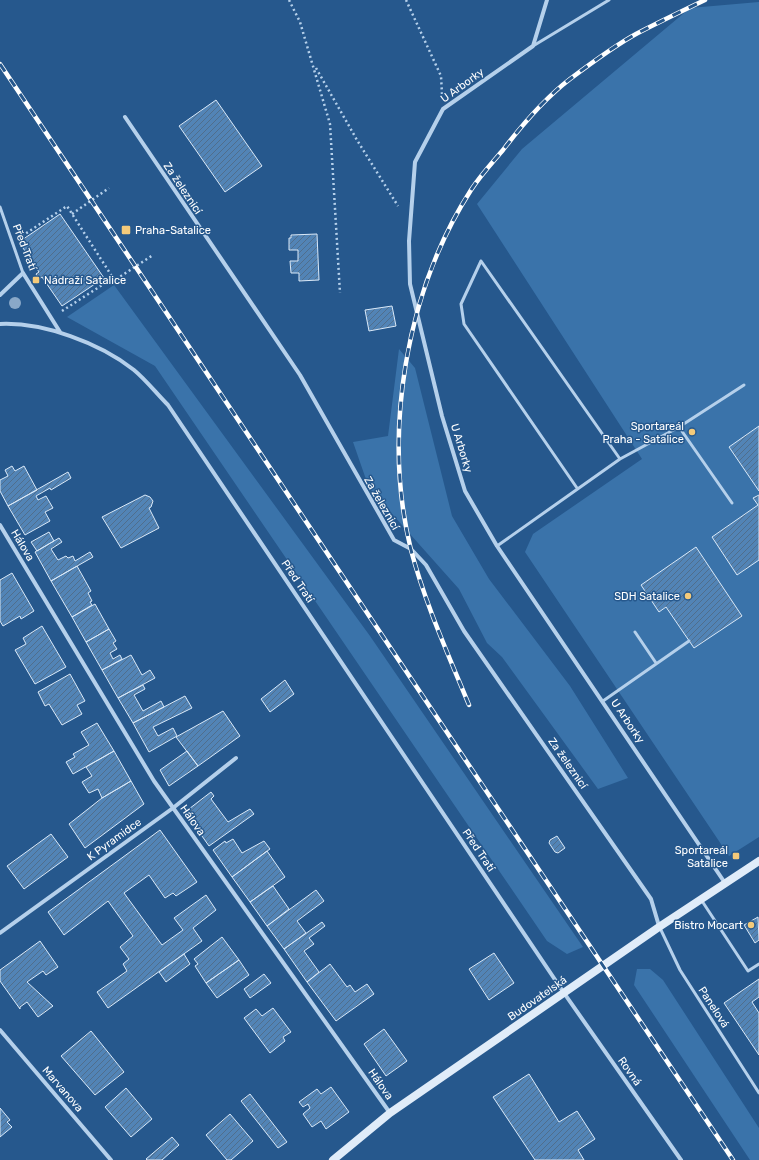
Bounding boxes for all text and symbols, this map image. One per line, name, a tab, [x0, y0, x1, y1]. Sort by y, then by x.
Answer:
street label: U Arborky	[438, 65, 487, 105]
street label: Za železnicí	[161, 160, 205, 218]
street label: Před Tratí	[10, 222, 40, 274]
marker: Praha-Satalice	[120, 224, 132, 236]
place label: Praha-Satalice	[135, 224, 211, 237]
place label: Nádraží Satalice	[44, 274, 126, 287]
marker: Nádraží Satalice	[31, 275, 41, 285]
place label: Sportareál Praha - Satalice	[602, 420, 684, 446]
street label: U Arborky	[448, 422, 475, 474]
marker: Sportareál Praha - Satalice	[687, 427, 697, 437]
street label: Za železnicí	[361, 474, 403, 533]
street label: Hálova	[8, 527, 37, 563]
street label: Před Tratí	[279, 557, 317, 606]
place label: SDH Satalice	[614, 590, 680, 603]
marker: SDH Satalice	[683, 591, 693, 601]
street label: U Arborky	[608, 697, 647, 746]
street label: Za železnicí	[545, 735, 591, 792]
street label: Hálova	[177, 802, 208, 838]
street label: K Pyramidce	[85, 815, 144, 863]
street label: Před Tratí	[460, 826, 498, 875]
place label: Sportareál Satalice	[675, 844, 728, 870]
marker: Sportareál Satalice	[731, 851, 741, 861]
place label: Bistro Mocart	[674, 919, 744, 932]
marker: Bistro Mocart	[746, 920, 756, 930]
street label: Budovatelská	[505, 973, 569, 1023]
street label: Panelová	[695, 984, 732, 1030]
street label: Rovná	[615, 1054, 644, 1088]
street label: Marvanova	[39, 1064, 86, 1115]
street label: Hálova	[365, 1066, 396, 1102]

